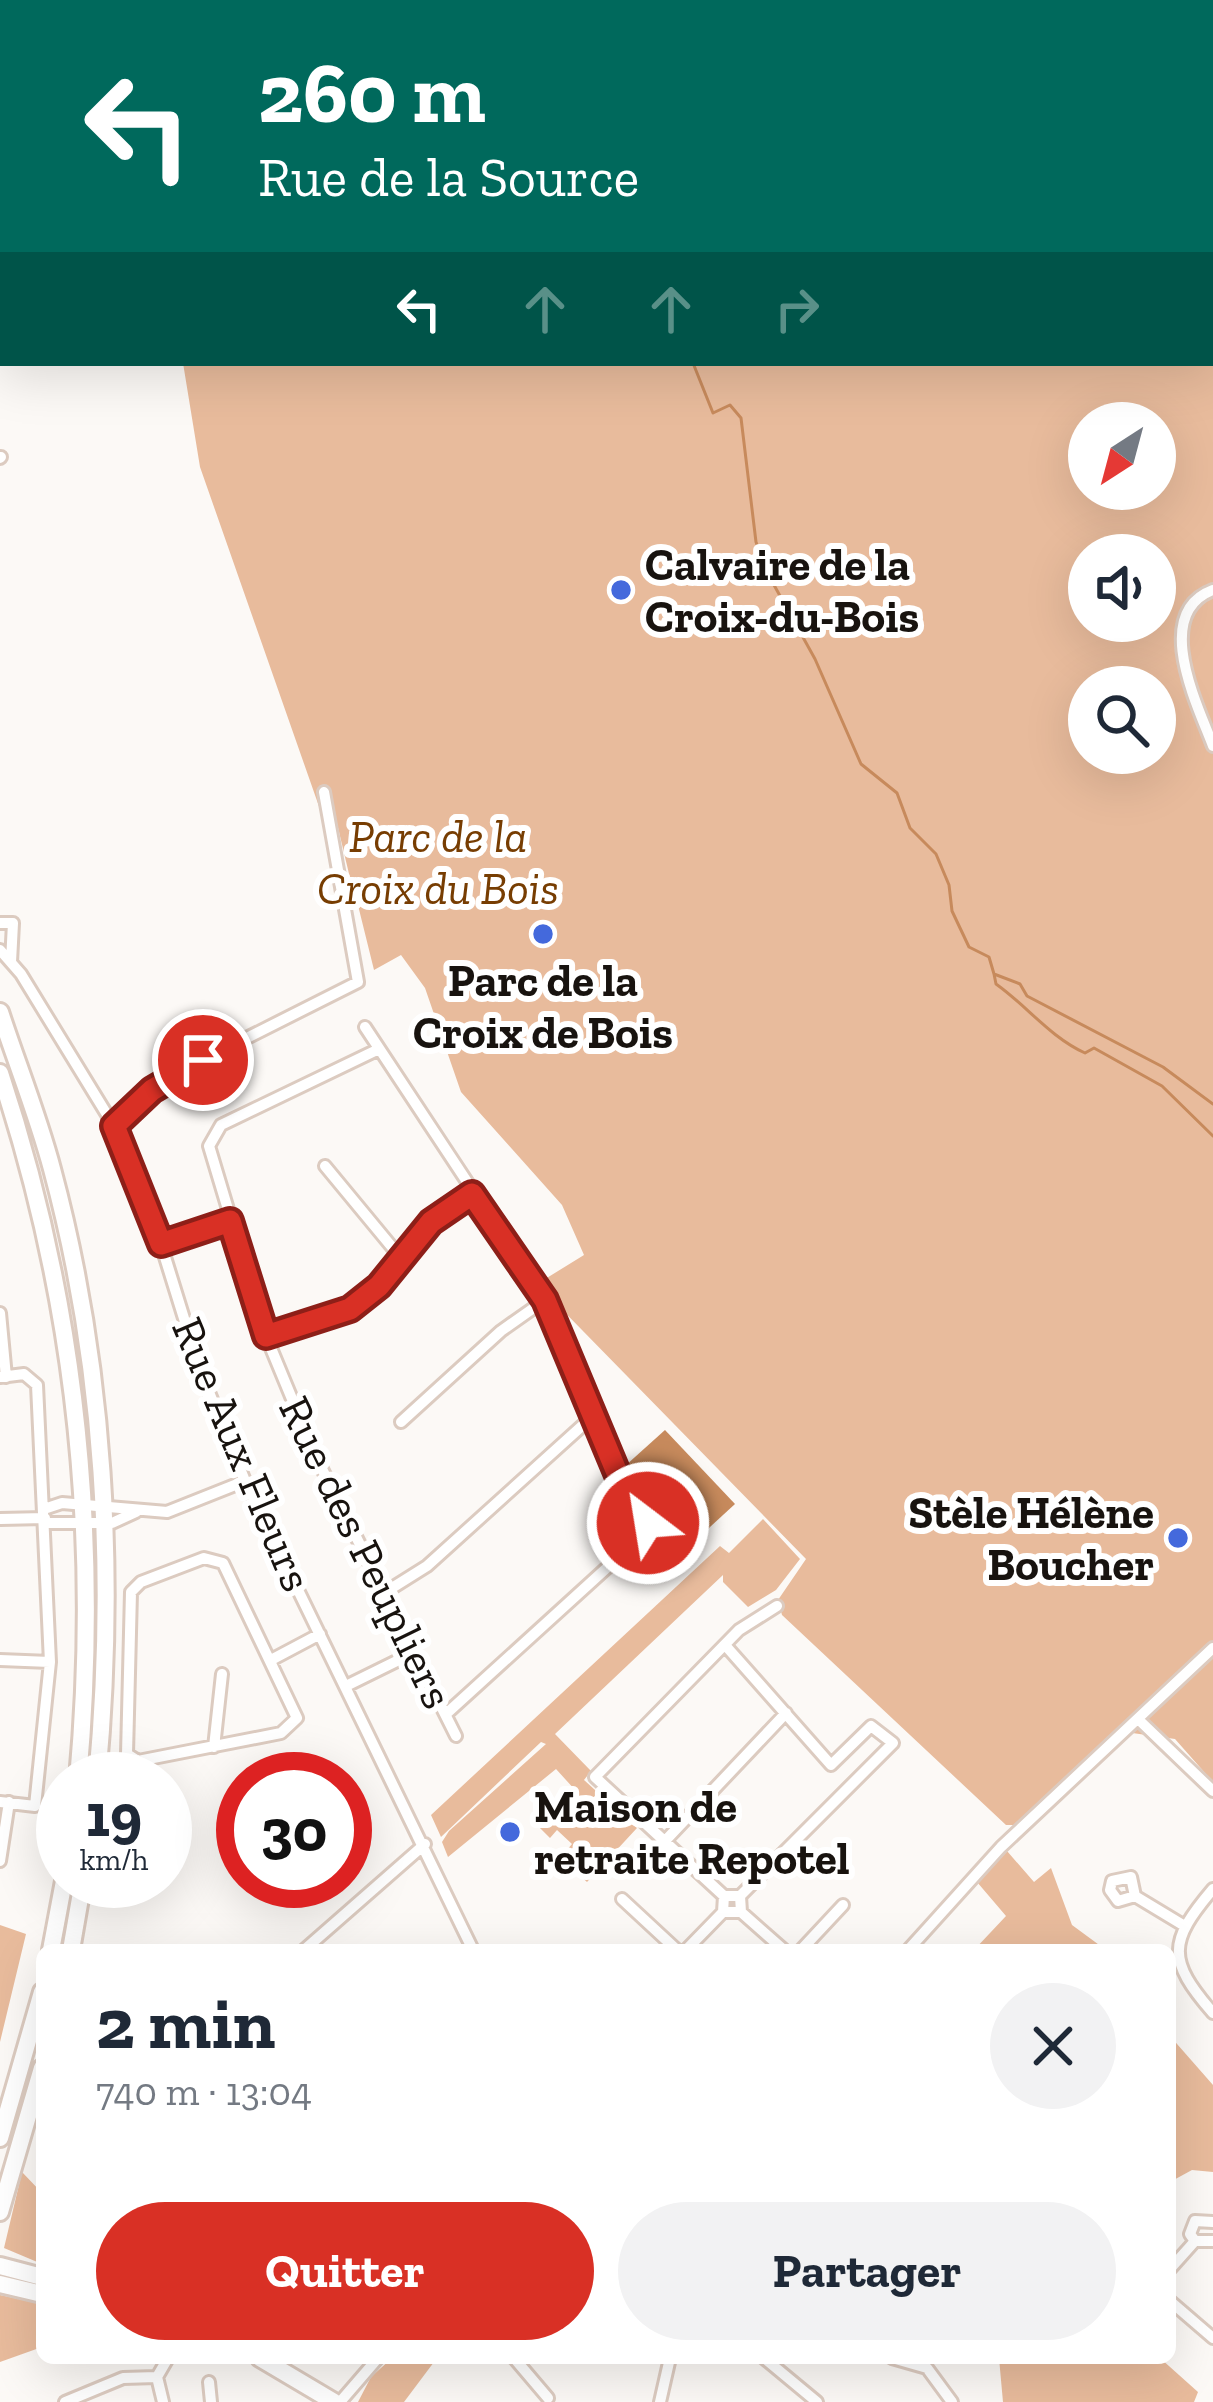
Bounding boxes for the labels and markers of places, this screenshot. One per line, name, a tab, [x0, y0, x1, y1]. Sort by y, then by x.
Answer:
place label: Calvaire de la Croix-du-Bois	[645, 538, 919, 644]
marker: Calvaire de la Croix-du-Bois	[608, 577, 634, 603]
marker: Parc de la Croix de Bois	[530, 921, 556, 947]
place label: Parc de la Croix de Bois	[413, 954, 673, 1060]
pin	[152, 1009, 254, 1111]
place label: Stèle Hélène Boucher	[908, 1486, 1154, 1592]
marker: Stèle Hélène Boucher	[1165, 1525, 1191, 1551]
place label: Maison de retraite Repotel	[534, 1780, 850, 1886]
marker: Maison de retraite Repotel	[497, 1819, 523, 1845]

